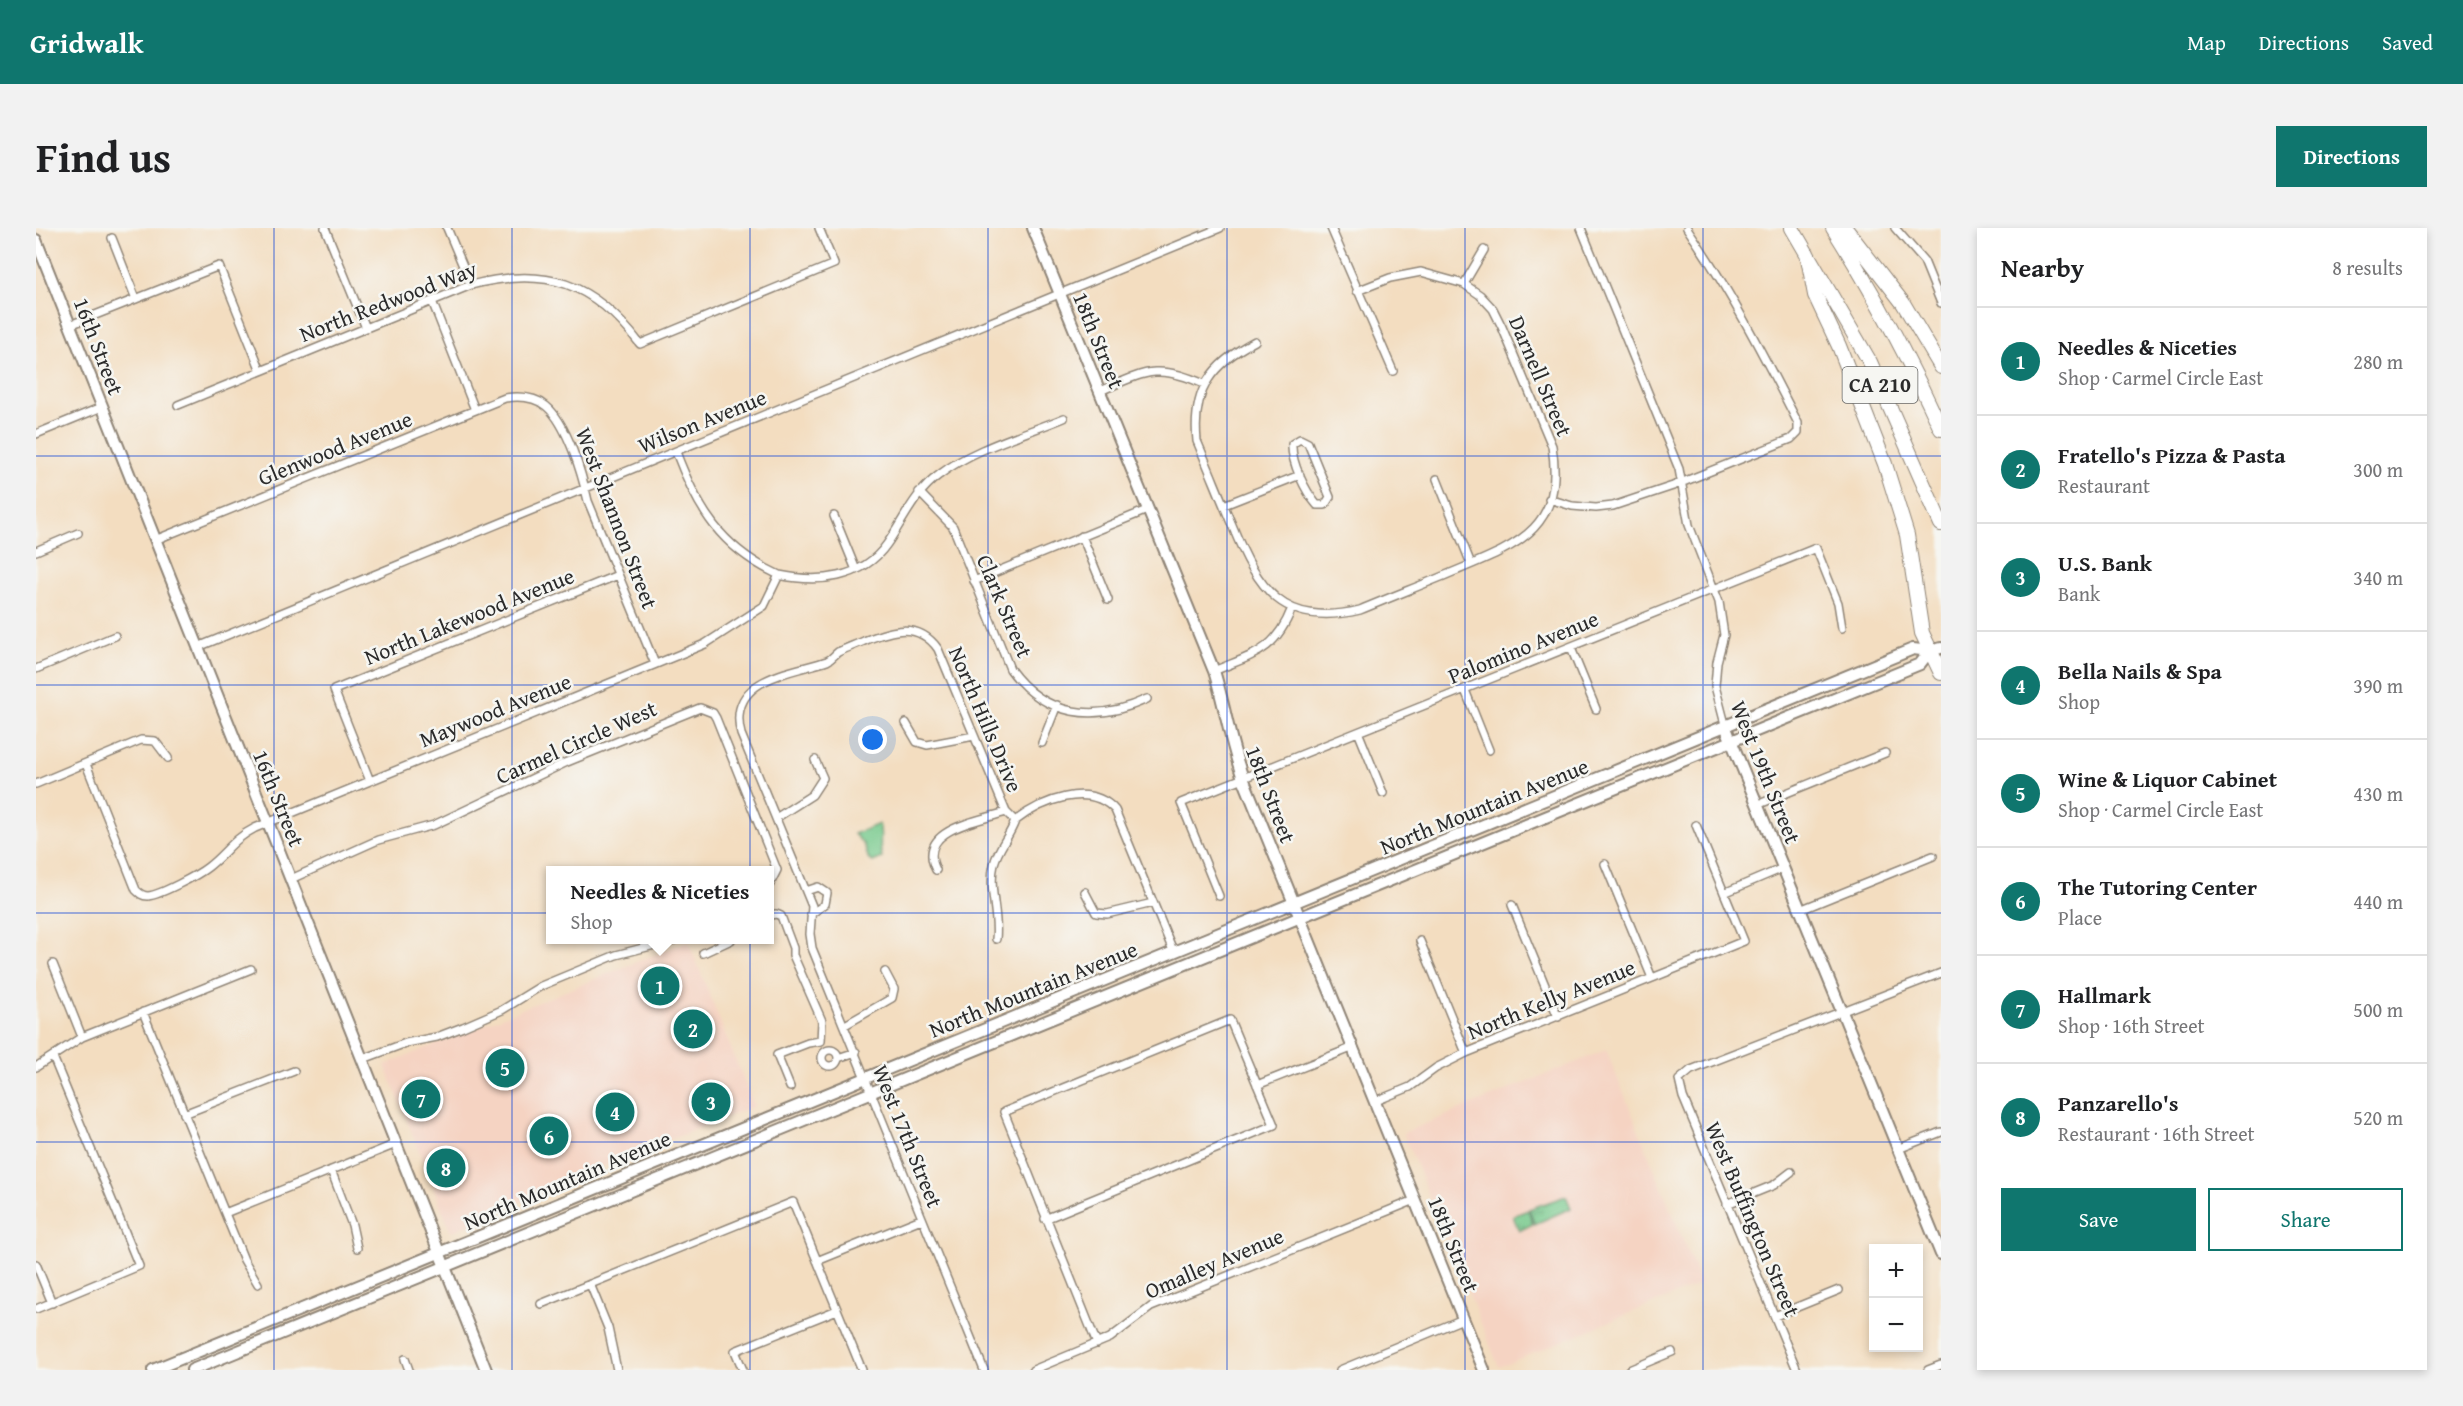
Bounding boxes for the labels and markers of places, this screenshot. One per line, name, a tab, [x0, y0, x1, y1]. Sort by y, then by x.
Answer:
pin: 1	[640, 964, 680, 1008]
pin: 2	[674, 1006, 712, 1052]
pin: 5	[486, 1046, 524, 1090]
pin: 7	[402, 1076, 440, 1122]
pin: 3	[692, 1080, 730, 1124]
pin: 4	[596, 1090, 634, 1134]
pin: 6	[530, 1114, 568, 1158]
pin: 8	[426, 1146, 466, 1190]

